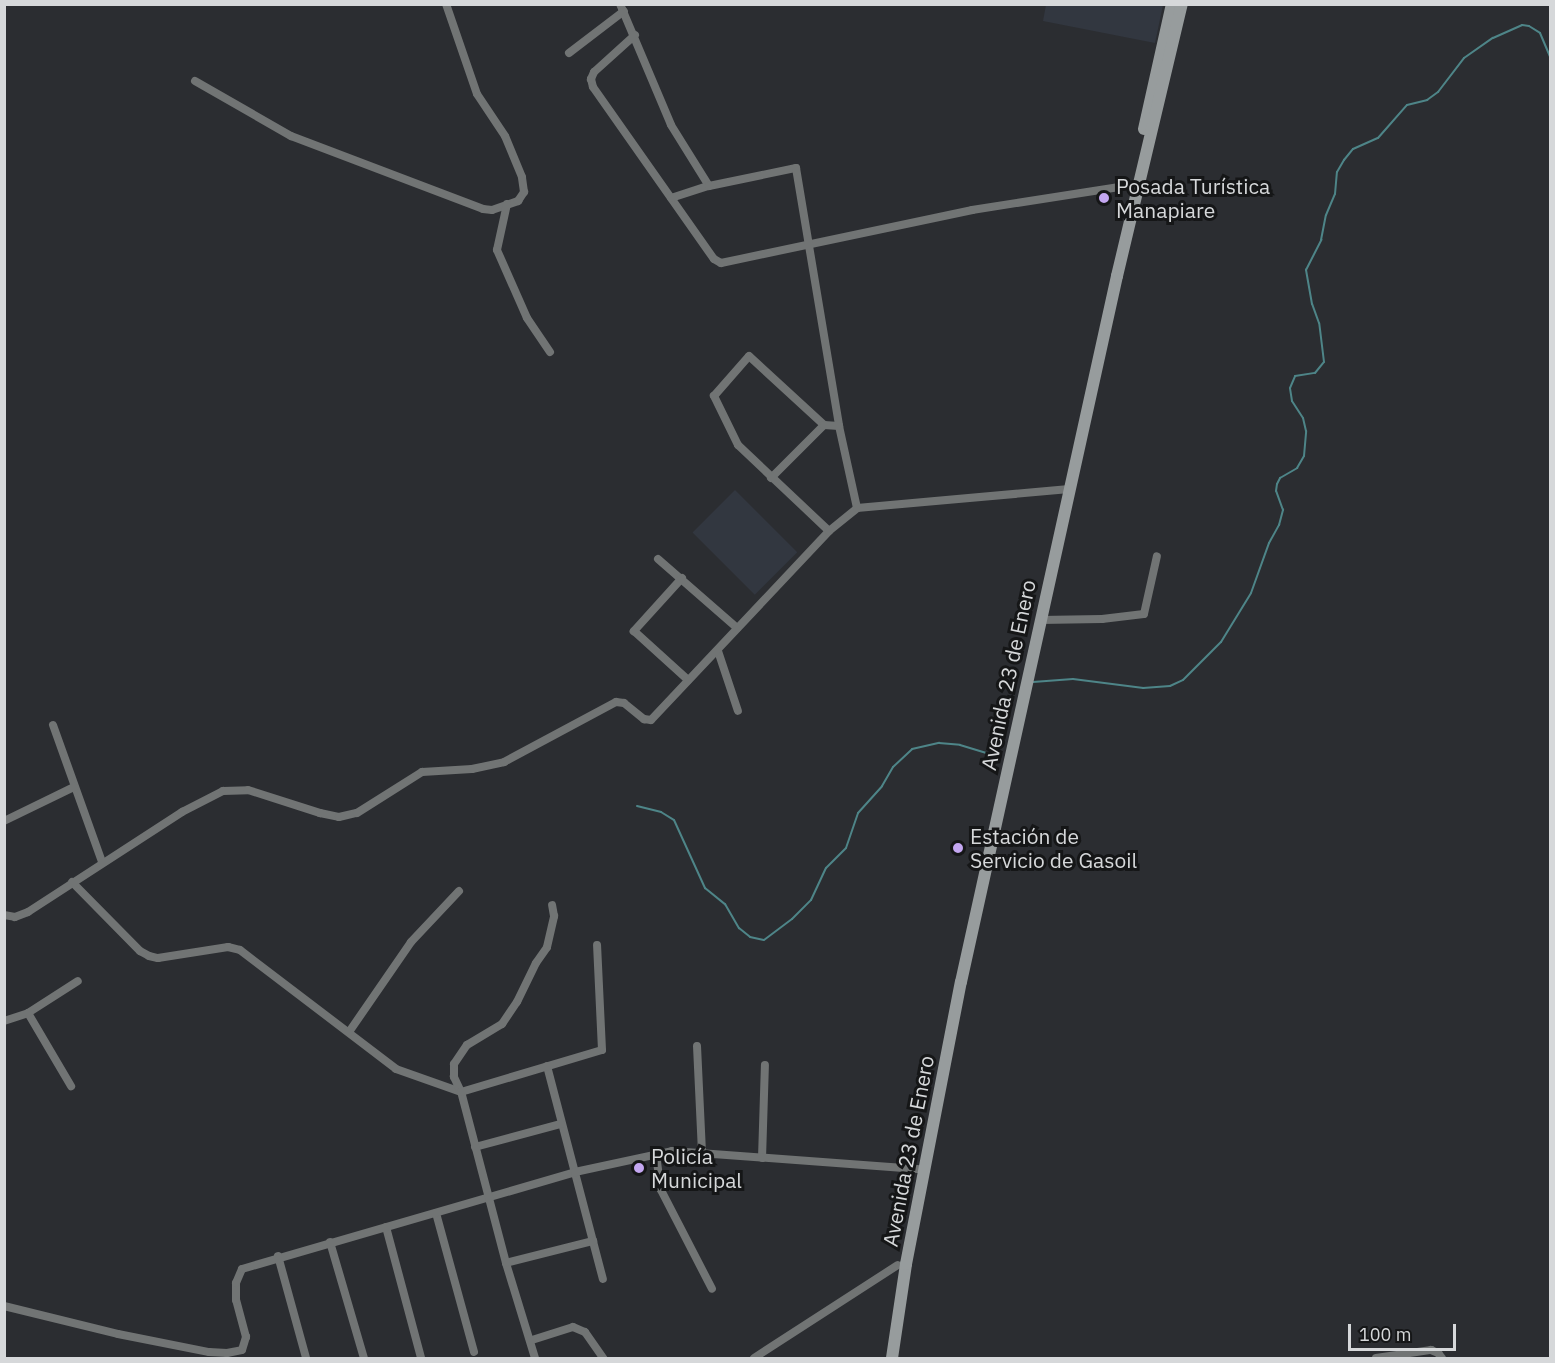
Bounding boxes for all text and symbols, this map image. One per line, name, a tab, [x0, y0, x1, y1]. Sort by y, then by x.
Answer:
place label: Posada Turística Manapiare	[1116, 173, 1270, 223]
marker: Posada Turística Manapiare	[1097, 191, 1111, 205]
street label: Avenida 23 de Enero	[975, 577, 1041, 773]
place label: Estación de Servicio de Gasoil	[970, 823, 1137, 873]
marker: Estación de Servicio de Gasoil	[951, 841, 965, 855]
street label: Avenida 23 de Enero	[877, 1053, 939, 1249]
place label: Policía Municipal	[651, 1143, 742, 1193]
marker: Policía Municipal	[632, 1161, 646, 1175]
scale bar	[1351, 1312, 1459, 1350]
text: 100 m	[1359, 1323, 1411, 1346]

